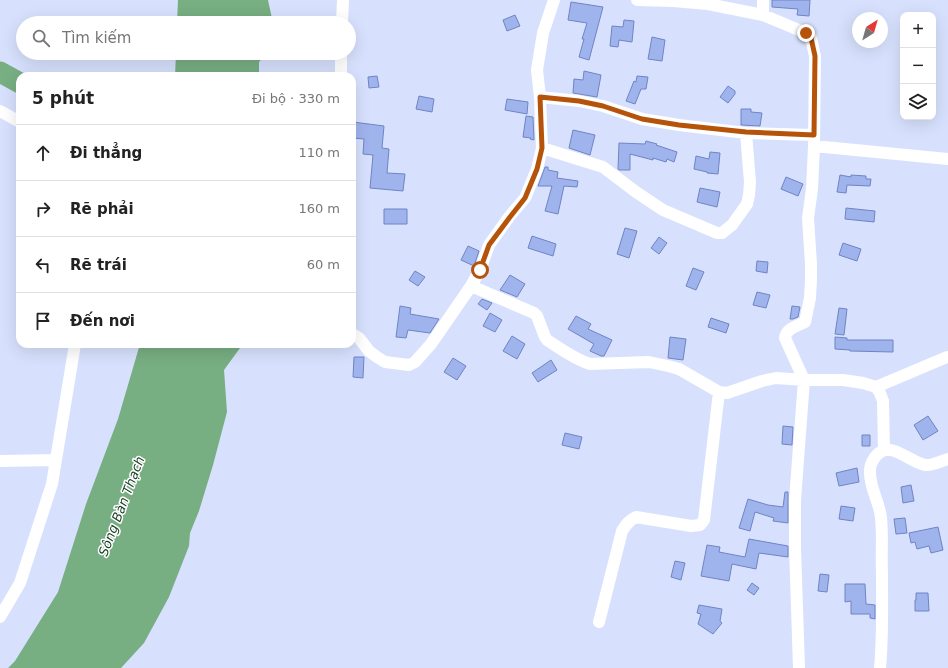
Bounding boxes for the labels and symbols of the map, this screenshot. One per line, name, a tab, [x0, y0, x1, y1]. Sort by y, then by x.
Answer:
north arrow	[852, 12, 888, 48]
route end	[797, 24, 815, 42]
route start	[471, 261, 489, 279]
water label: Sông Bàn Thạch	[96, 454, 147, 558]

